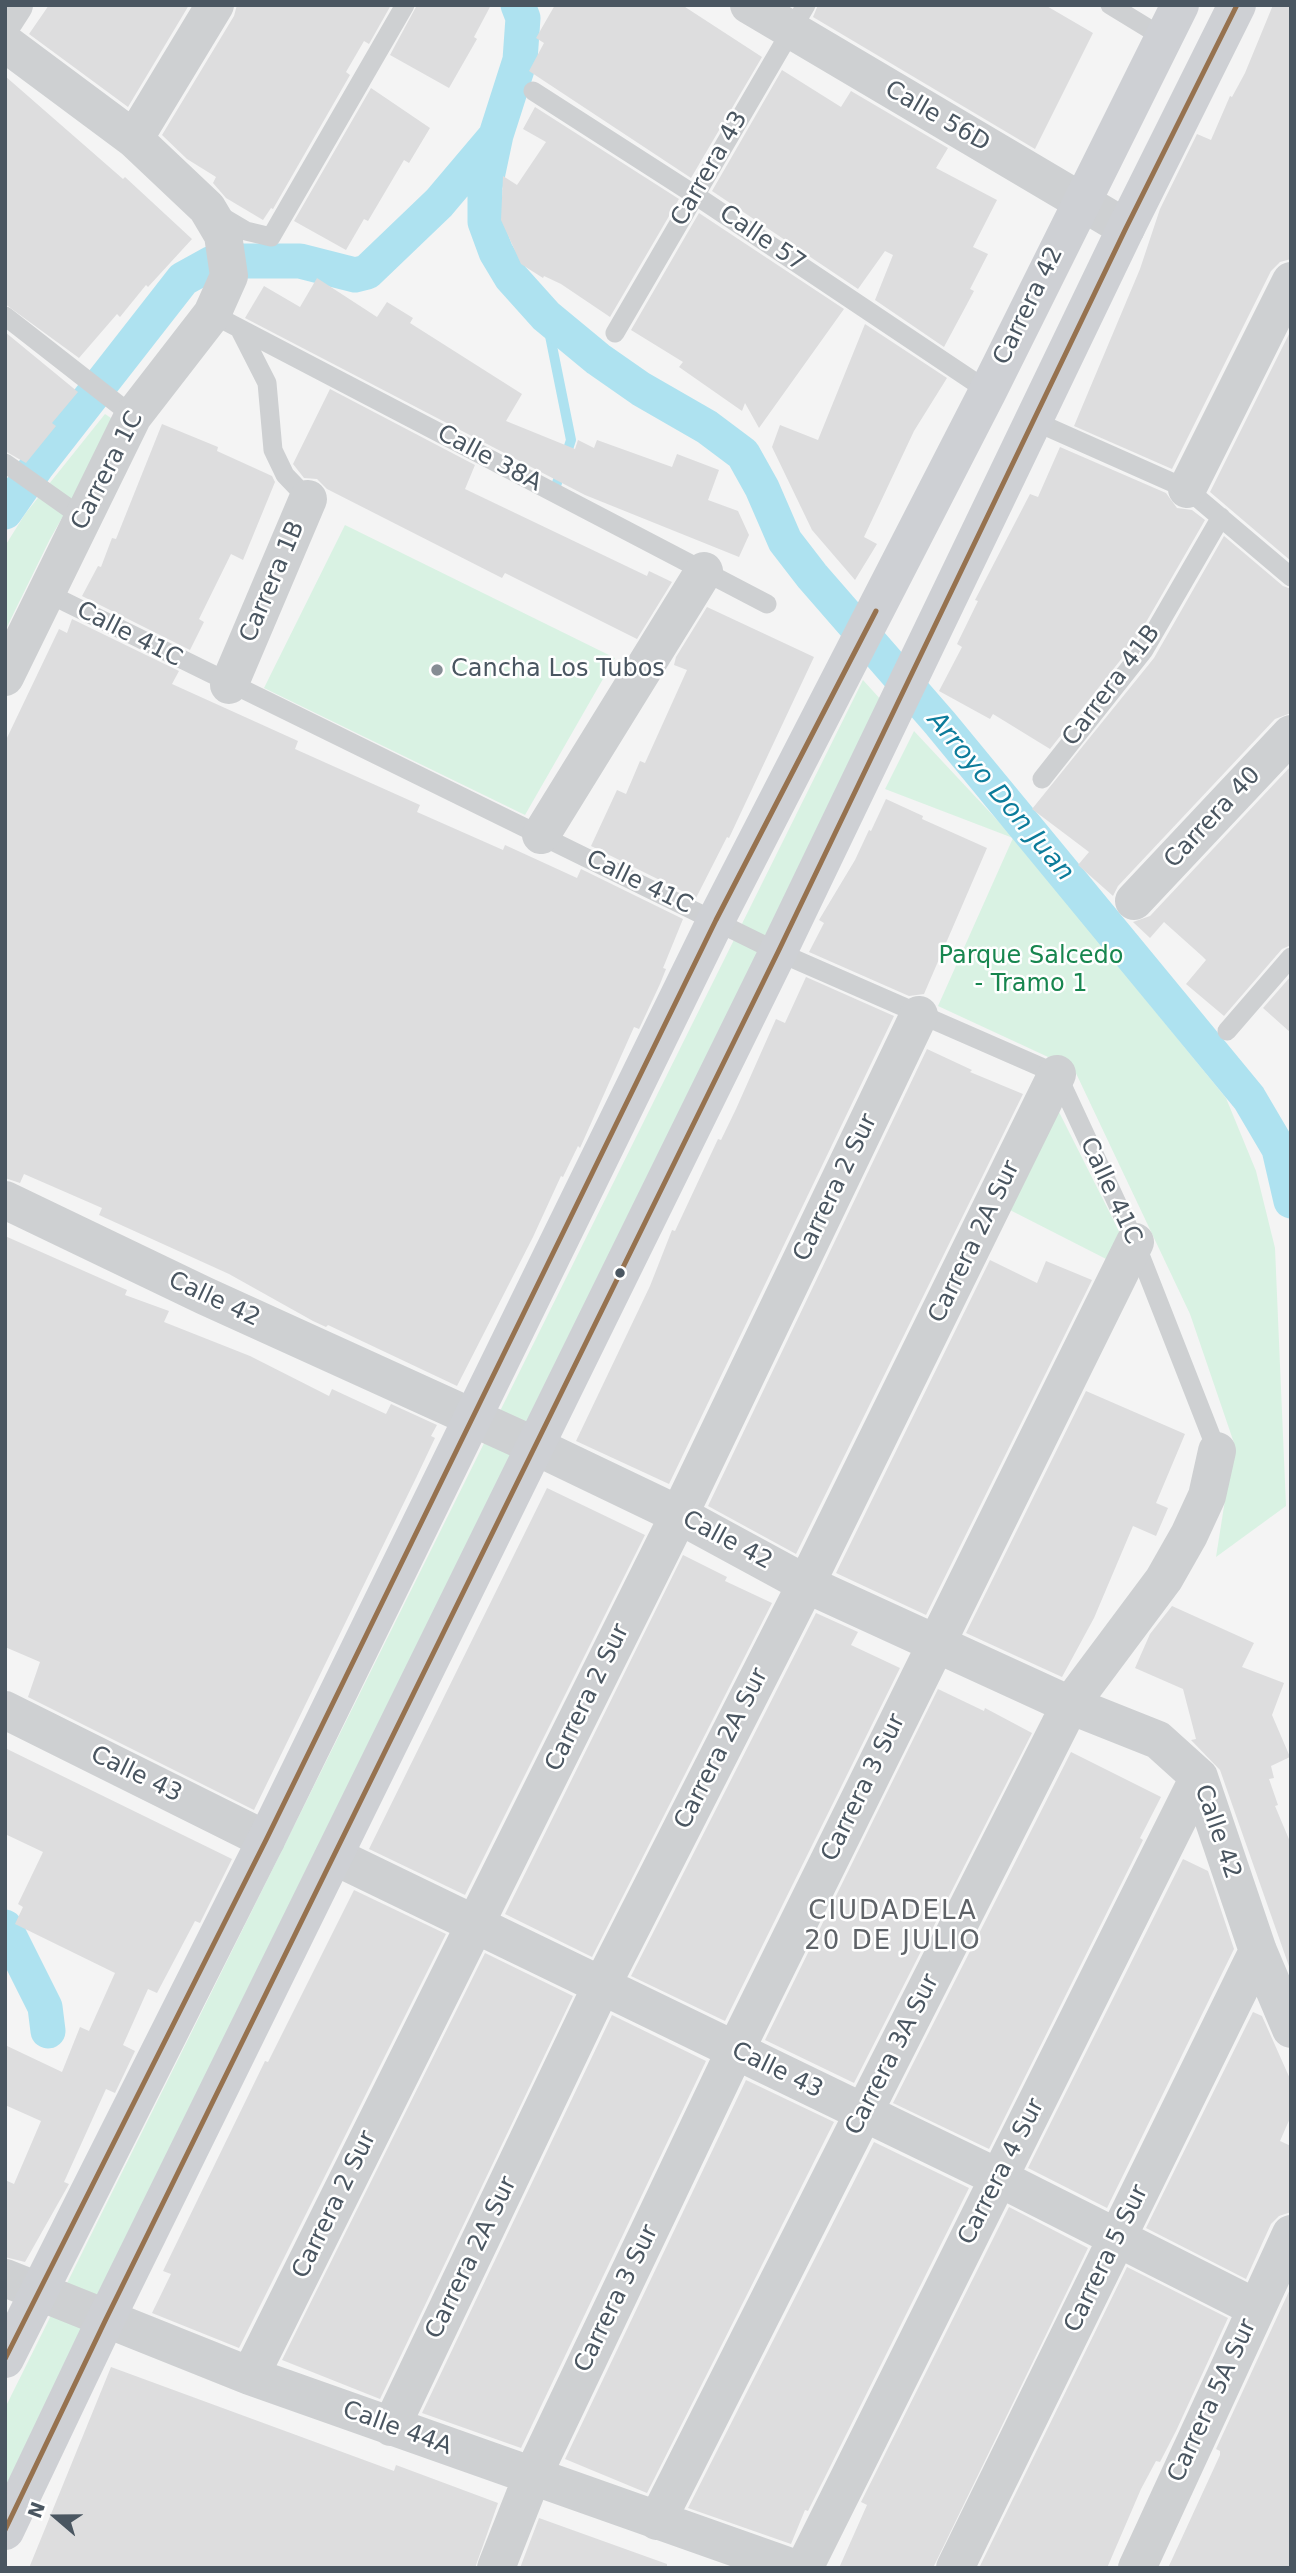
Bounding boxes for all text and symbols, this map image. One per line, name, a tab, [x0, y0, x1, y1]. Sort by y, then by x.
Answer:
street label: Calle 56D	[879, 75, 995, 159]
street label: Carrera 43	[666, 106, 754, 232]
street label: Calle 57	[713, 200, 811, 278]
street label: Carrera 42	[988, 242, 1070, 370]
street label: Carrera 1C	[66, 407, 150, 535]
street label: Calle 38A	[432, 419, 546, 499]
street label: Carrera 1B	[235, 517, 311, 647]
street label: Calle 41C	[71, 596, 187, 674]
street label: Carrera 41B	[1057, 620, 1167, 752]
place label: Cancha Los Tubos	[451, 656, 665, 684]
marker: Cancha Los Tubos	[429, 662, 445, 678]
water label: Arroyo Don Juan	[920, 706, 1080, 888]
street label: Carrera 40	[1159, 761, 1267, 875]
street label: Calle 41C	[581, 845, 697, 921]
park label: Parque Salcedo - Tramo 1	[939, 943, 1123, 999]
street label: Carrera 2 Sur	[788, 1110, 884, 1266]
street label: Calle 41C	[1073, 1133, 1147, 1249]
street label: Carrera 2A Sur	[923, 1156, 1027, 1328]
street label: Calle 42	[164, 1266, 264, 1334]
unlabelled marker	[613, 1266, 627, 1280]
street label: Calle 42	[677, 1505, 777, 1577]
street label: Carrera 2 Sur	[540, 1620, 636, 1776]
street label: Carrera 2A Sur	[669, 1664, 775, 1834]
street label: Carrera 3 Sur	[816, 1710, 912, 1866]
street label: Calle 43	[86, 1741, 186, 1809]
street label: Calle 42	[1187, 1781, 1247, 1883]
district label: CIUDADELA 20 DE JULIO	[806, 1896, 980, 1958]
street label: Carrera 3A Sur	[840, 1970, 946, 2140]
street label: Calle 43	[727, 2037, 827, 2105]
street label: Carrera 4 Sur	[953, 2094, 1051, 2250]
street label: Carrera 2 Sur	[287, 2127, 383, 2283]
street label: Carrera 2A Sur	[420, 2172, 524, 2344]
street label: Carrera 5 Sur	[1059, 2181, 1155, 2337]
street label: Carrera 3 Sur	[569, 2221, 665, 2377]
street label: Carrera 5A Sur	[1163, 2315, 1263, 2487]
street label: Calle 44A	[338, 2396, 456, 2462]
north arrow	[21, 2482, 91, 2552]
text: N	[23, 2499, 49, 2521]

